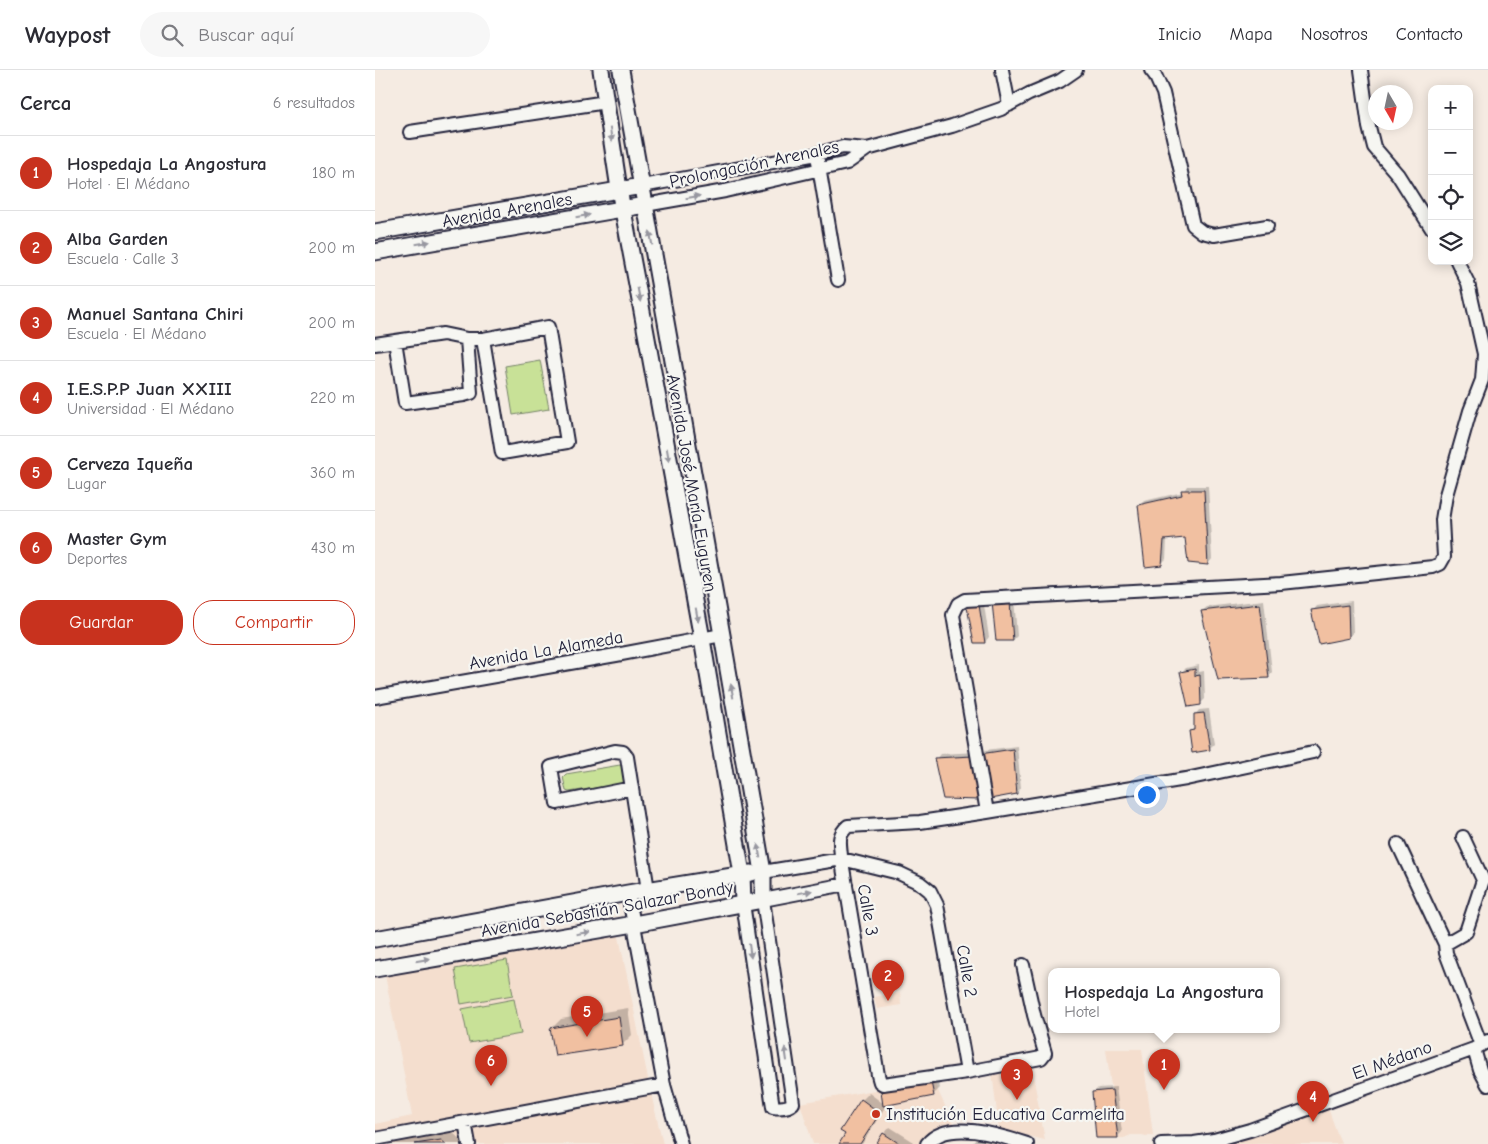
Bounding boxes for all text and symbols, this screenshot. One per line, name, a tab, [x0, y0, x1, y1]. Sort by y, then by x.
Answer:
search box	[140, 12, 490, 57]
text: Waypost	[25, 21, 110, 49]
icon: search	[158, 21, 186, 49]
text: Buscar aquí	[198, 24, 294, 46]
text: Inicio	[1158, 24, 1202, 45]
text: Mapa	[1230, 24, 1273, 45]
text: Nosotros	[1301, 24, 1368, 45]
text: Contacto	[1396, 24, 1463, 45]
north arrow	[1368, 85, 1413, 130]
map controls	[1428, 85, 1473, 265]
button: +	[1428, 85, 1473, 130]
text: Cerca	[20, 91, 71, 115]
text: 6 resultados	[273, 94, 355, 112]
one-way arrow	[607, 128, 615, 144]
button: −	[1428, 130, 1473, 175]
street label: Prolongación Arenales	[667, 136, 841, 193]
text: Hospedaja La Angostura	[67, 153, 267, 175]
text: 1	[33, 164, 39, 182]
text: 180 m	[312, 164, 355, 182]
text: Hotel · El Médano	[67, 175, 190, 193]
button: locate	[1428, 175, 1473, 220]
street label: Avenida Arenales	[441, 189, 574, 232]
one-way arrow	[685, 192, 701, 200]
one-way arrow	[576, 211, 592, 219]
button: layers	[1428, 220, 1473, 265]
text: Alba Garden	[67, 228, 168, 250]
one-way arrow	[646, 230, 654, 246]
text: 2	[32, 239, 40, 257]
text: 200 m	[309, 239, 355, 257]
one-way arrow	[415, 239, 431, 247]
text: Escuela · Calle 3	[67, 250, 179, 268]
one-way arrow	[636, 288, 644, 304]
text: Manuel Santana Chiri	[67, 303, 244, 325]
text: 3	[32, 314, 40, 332]
text: 200 m	[309, 314, 355, 332]
text: Escuela · El Médano	[67, 325, 206, 343]
street label: Avenida José María Euguren	[662, 372, 721, 594]
text: I.E.S.P.P Juan XXIII	[67, 378, 232, 400]
text: 4	[32, 389, 40, 407]
text: 220 m	[310, 389, 355, 407]
text: Universidad · El Médano	[67, 400, 234, 418]
one-way arrow	[665, 448, 673, 464]
text: Cerveza Iqueña	[67, 453, 193, 475]
text: 5	[32, 464, 40, 482]
text: 360 m	[310, 464, 355, 482]
text: Lugar	[67, 475, 106, 493]
text: Master Gym	[67, 528, 167, 550]
text: 6	[32, 539, 40, 557]
text: 430 m	[311, 539, 355, 557]
text: Deportes	[67, 550, 127, 568]
button: Guardar	[20, 600, 183, 645]
button: Compartir	[193, 600, 355, 645]
one-way arrow	[694, 608, 702, 624]
street label: Avenida La Alameda	[467, 627, 625, 674]
one-way arrow	[727, 683, 735, 699]
your location	[1134, 782, 1160, 808]
one-way arrow	[755, 843, 763, 859]
street label: Avenida Sebastián Salazar Bondy	[479, 877, 736, 942]
street label: Calle 3	[853, 882, 882, 938]
one-way arrow	[797, 887, 813, 895]
one-way arrow	[576, 929, 592, 937]
one-way arrow	[746, 943, 754, 959]
street label: Calle 2	[952, 943, 981, 999]
one-way arrow	[415, 956, 431, 964]
pin: 2	[872, 960, 904, 1001]
popup	[1048, 968, 1280, 1033]
text: Hospedaja La Angostura	[1064, 981, 1264, 1003]
pin: 5	[571, 996, 603, 1037]
text: Hotel	[1064, 1003, 1100, 1021]
street label: El Médano	[1349, 1036, 1435, 1085]
pin: 6	[475, 1045, 507, 1086]
one-way arrow	[782, 1046, 790, 1062]
pin: 1	[1148, 1049, 1180, 1090]
pin: 3	[1001, 1059, 1033, 1100]
pin: 4	[1297, 1081, 1329, 1122]
place label: Institución Educativa Carmelita	[886, 1104, 1125, 1125]
marker: Institución Educativa Carmelita	[870, 1108, 882, 1120]

